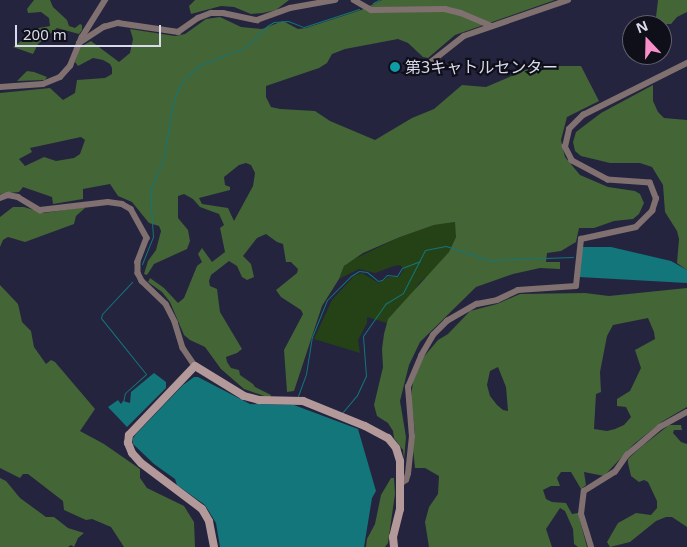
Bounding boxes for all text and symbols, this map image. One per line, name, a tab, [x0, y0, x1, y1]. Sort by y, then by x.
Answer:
scale bar	[18, 15, 164, 47]
north arrow	[622, 15, 672, 65]
text: N	[633, 16, 651, 37]
text: 200 m	[23, 24, 67, 44]
place label: 第3キャトルセンター	[405, 57, 558, 77]
marker: 第3キャトルセンター	[389, 61, 401, 73]

